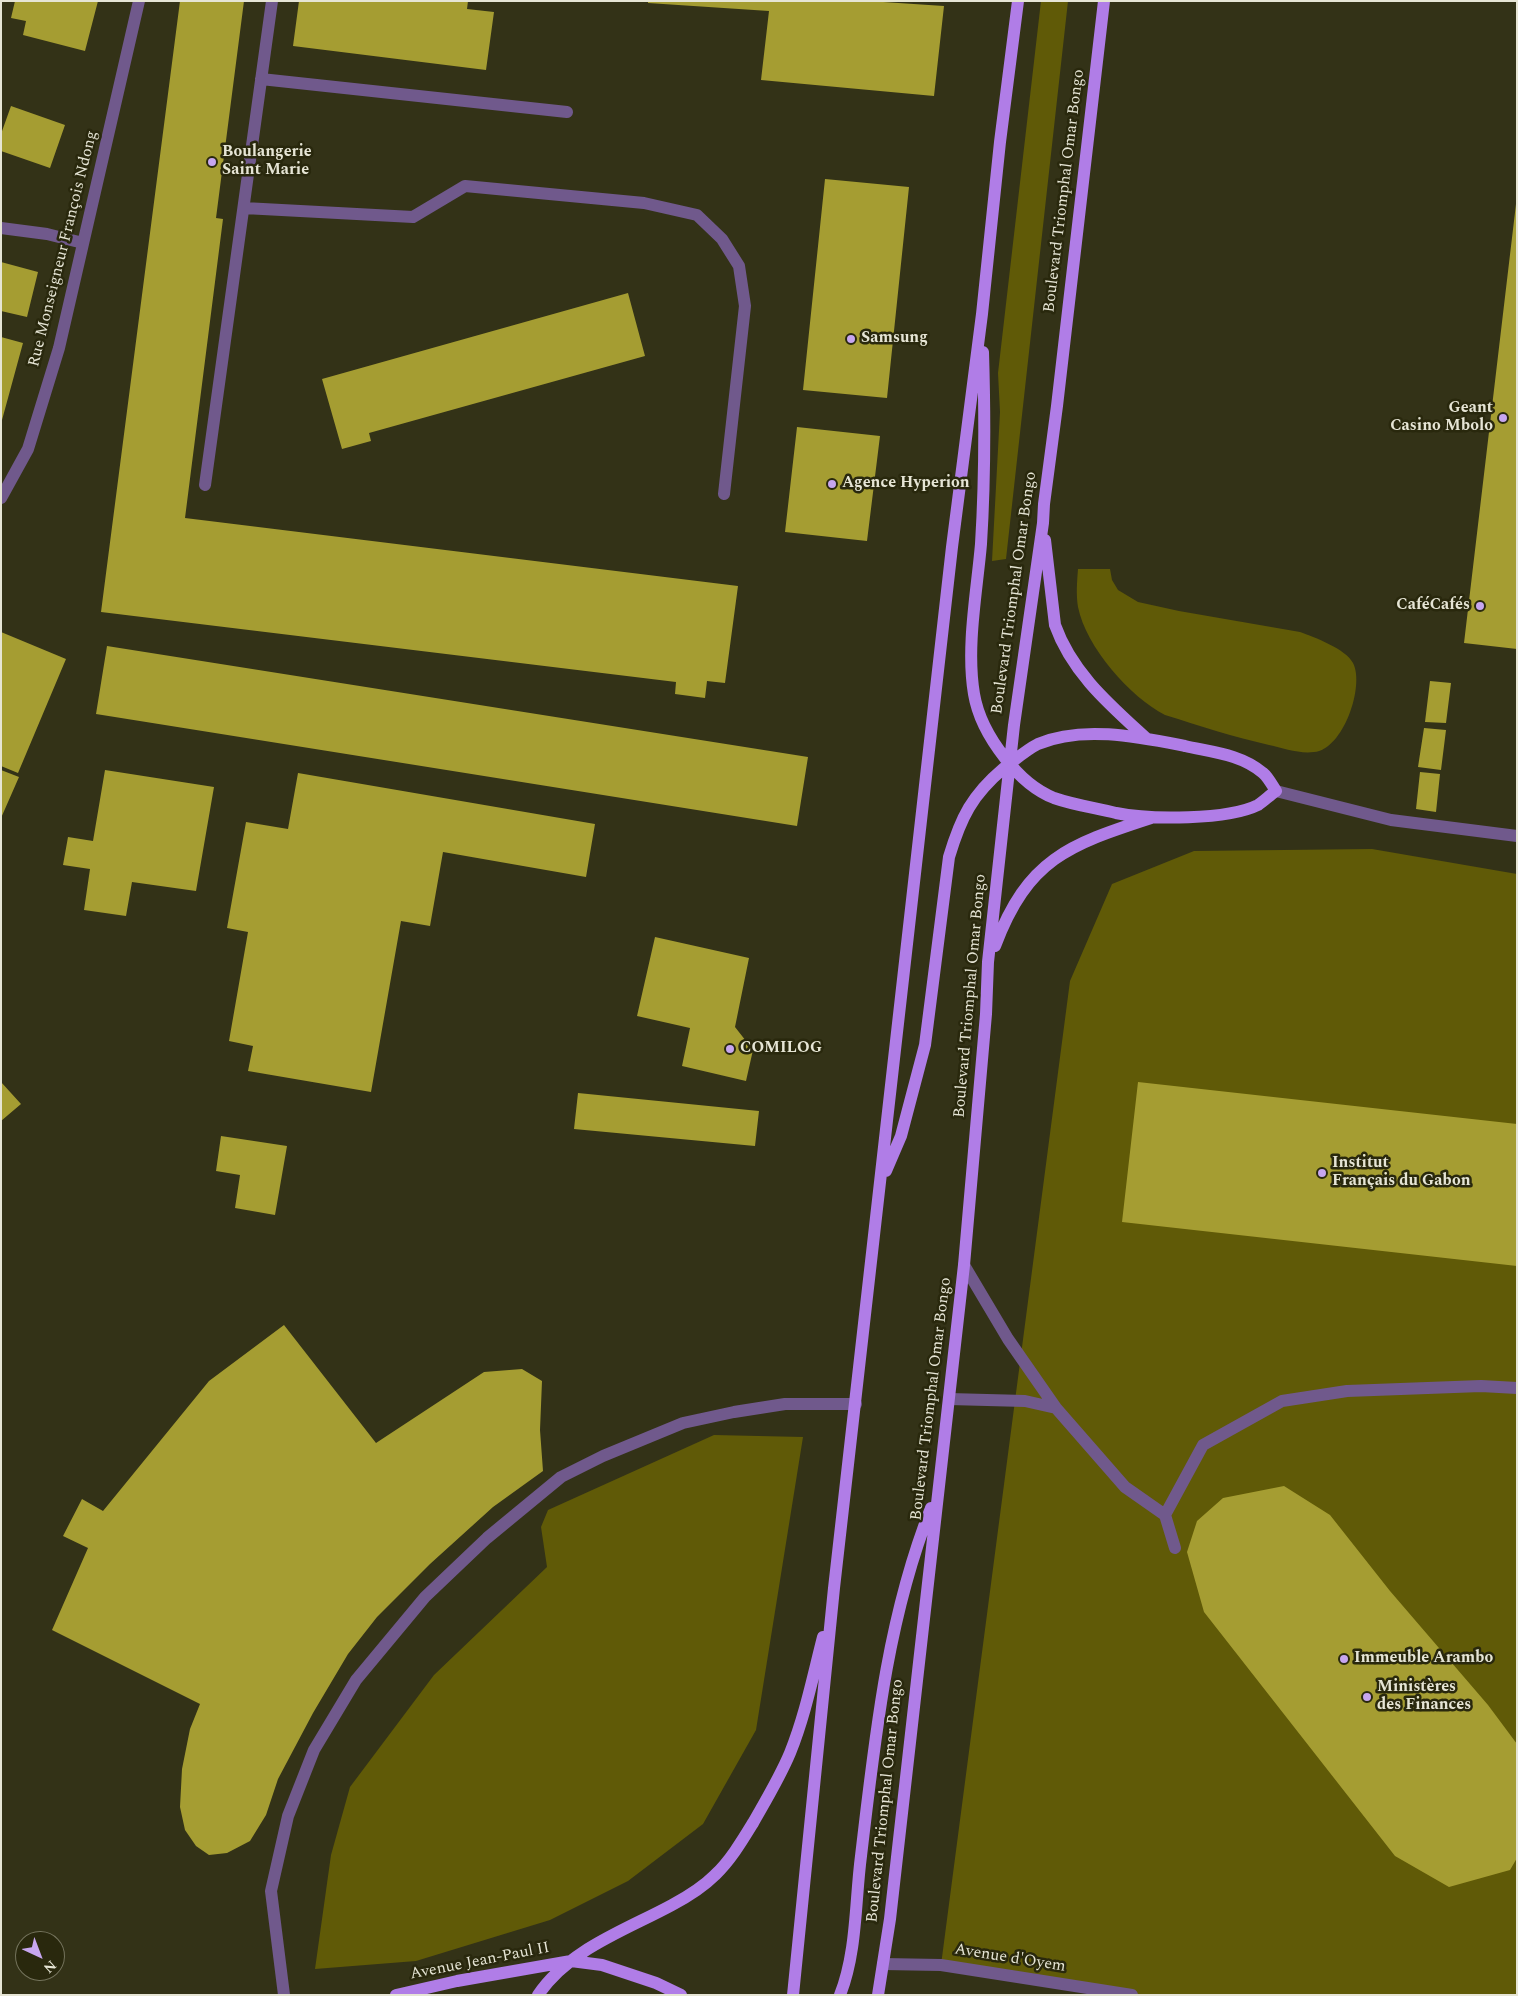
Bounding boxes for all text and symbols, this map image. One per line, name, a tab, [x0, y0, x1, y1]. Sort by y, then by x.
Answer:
street label: Boulevard Triomphal Omar Bongo	[1041, 68, 1089, 314]
street label: Rue Monseigneur François Ndong	[25, 129, 103, 369]
place label: Boulangerie Saint Marie	[222, 143, 312, 181]
marker: Boulangerie Saint Marie	[206, 156, 218, 168]
place label: Samsung	[861, 329, 928, 349]
marker: Samsung	[845, 333, 857, 345]
place label: Geant Casino Mbolo	[1390, 399, 1493, 437]
marker: Geant Casino Mbolo	[1497, 412, 1509, 424]
street label: Boulevard Triomphal Omar Bongo	[988, 470, 1042, 716]
place label: Agence Hyperion	[842, 474, 970, 494]
marker: Agence Hyperion	[826, 478, 838, 490]
place label: CaféCafés	[1396, 596, 1470, 616]
marker: CaféCafés	[1474, 600, 1486, 612]
street label: Boulevard Triomphal Omar Bongo	[951, 873, 991, 1119]
place label: COMILOG	[740, 1039, 822, 1059]
marker: COMILOG	[724, 1043, 736, 1055]
place label: Institut Français du Gabon	[1332, 1154, 1471, 1192]
marker: Institut Français du Gabon	[1316, 1167, 1328, 1179]
street label: Boulevard Triomphal Omar Bongo	[908, 1276, 956, 1522]
place label: Immeuble Arambo	[1354, 1649, 1493, 1669]
marker: Immeuble Arambo	[1338, 1653, 1350, 1665]
street label: Boulevard Triomphal Omar Bongo	[864, 1678, 908, 1924]
place label: Ministères des Finances	[1377, 1678, 1471, 1716]
marker: Ministères des Finances	[1361, 1691, 1373, 1703]
north arrow	[15, 1931, 65, 1981]
street label: Avenue Jean-Paul II	[409, 1939, 551, 1985]
street label: Avenue d'Oyem	[953, 1941, 1067, 1977]
text: N	[39, 1955, 61, 1978]

